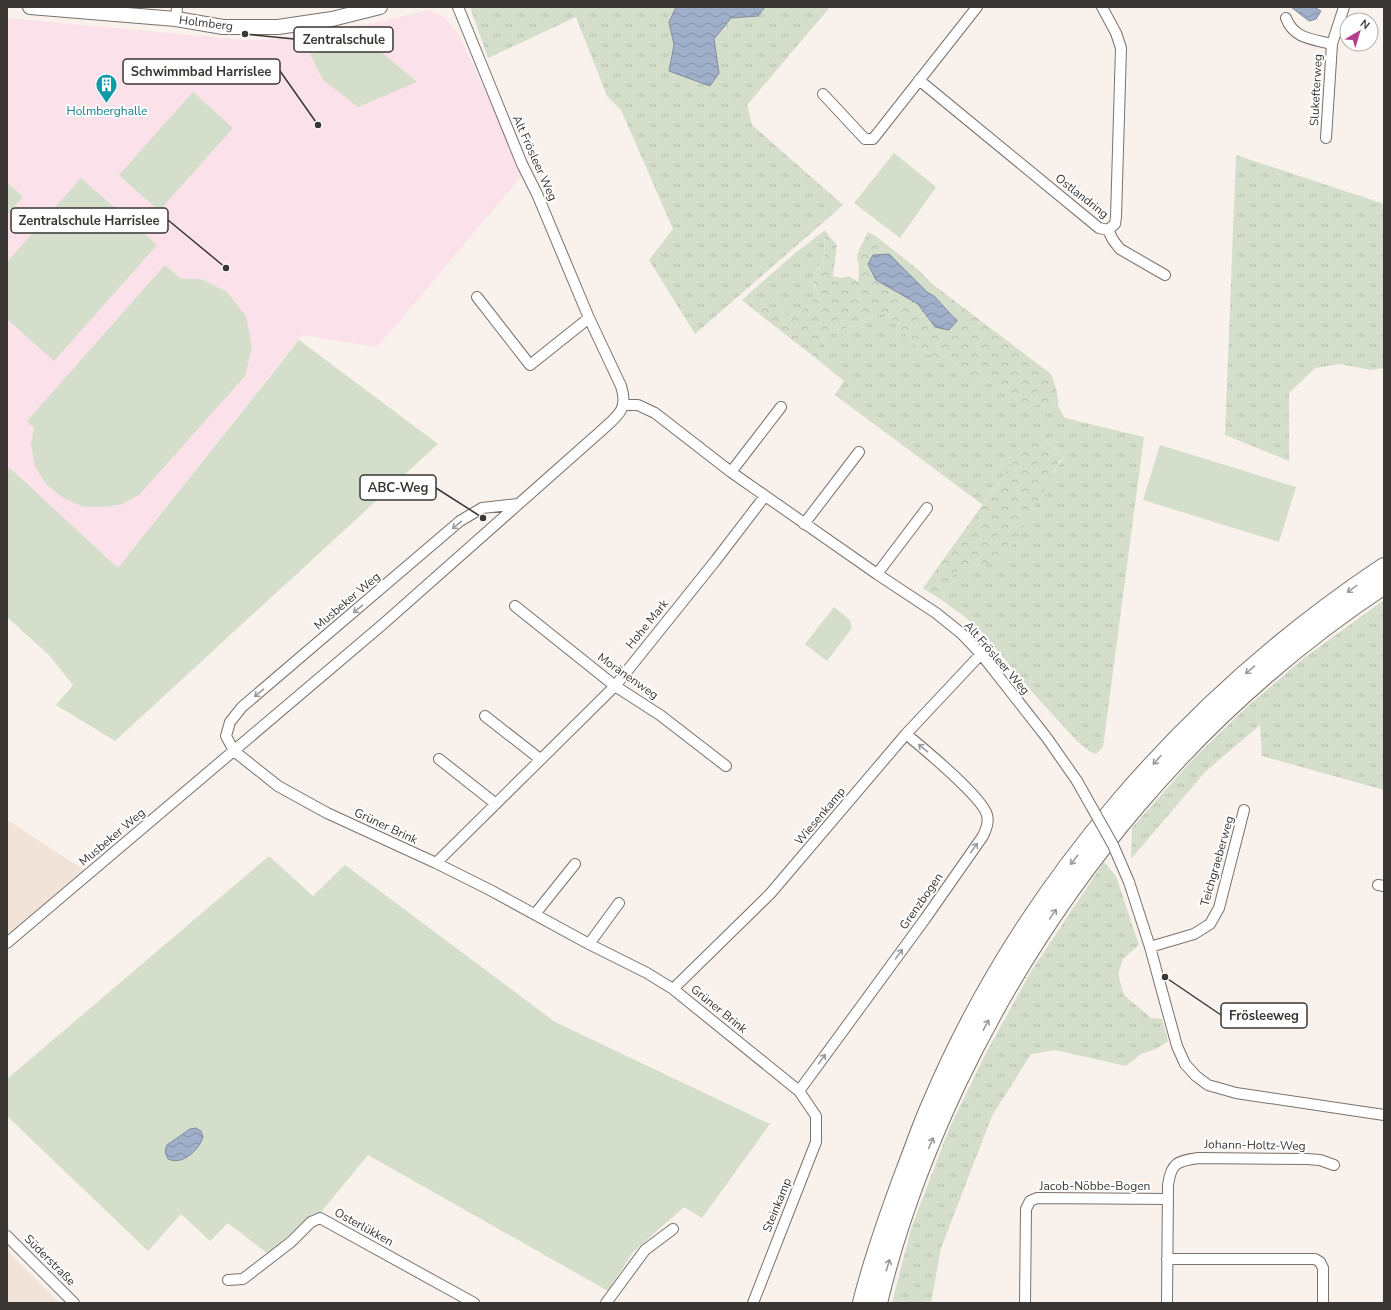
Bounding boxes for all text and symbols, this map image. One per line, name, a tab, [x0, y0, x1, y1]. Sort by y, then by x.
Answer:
street label: Holmberg	[178, 12, 234, 34]
north arrow	[1339, 12, 1379, 52]
text: N	[1357, 16, 1373, 33]
callout: Zentralschule	[294, 27, 393, 52]
text: Zentralschule	[303, 31, 385, 49]
street label: Slukefterweg	[1306, 54, 1326, 126]
callout: Schwimmbad Harrislee	[123, 59, 280, 84]
text: Schwimmbad Harrislee	[131, 63, 271, 81]
building icon: Holmberghalle	[94, 71, 120, 104]
place label: Holmberghalle	[67, 103, 147, 119]
street label: Alt Frösleer Weg	[509, 113, 561, 203]
street label: Ostlandring	[1052, 170, 1112, 222]
callout: Zentralschule Harrislee	[11, 208, 168, 233]
text: Zentralschule Harrislee	[19, 212, 159, 230]
callout: ABC-Weg	[360, 475, 436, 500]
text: ABC-Weg	[368, 479, 428, 497]
one-way arrow	[451, 520, 462, 529]
street label: Musbeker Weg	[311, 569, 383, 633]
one-way arrow	[1346, 585, 1357, 593]
street label: Hohe Mark	[622, 595, 672, 652]
one-way arrow	[352, 604, 363, 613]
street label: Alt Frösleer Weg	[961, 618, 1033, 698]
street label: Moränenweg	[594, 649, 662, 703]
one-way arrow	[1245, 665, 1255, 674]
one-way arrow	[254, 689, 264, 698]
one-way arrow	[918, 744, 929, 753]
one-way arrow	[1152, 755, 1162, 765]
street label: Wiesenkamp	[791, 784, 849, 848]
street label: Grüner Brink	[352, 804, 421, 848]
street label: Musbeker Weg	[76, 805, 148, 869]
street label: Teichgraeberweg	[1196, 814, 1238, 908]
one-way arrow	[970, 843, 978, 854]
one-way arrow	[1069, 854, 1078, 865]
street label: Grenzbogen	[896, 870, 946, 932]
one-way arrow	[1049, 909, 1057, 920]
one-way arrow	[895, 949, 903, 960]
street label: Grüner Brink	[687, 981, 751, 1037]
callout: Frösleeweg	[1221, 1003, 1307, 1028]
text: Frösleeweg	[1229, 1007, 1299, 1025]
one-way arrow	[982, 1019, 990, 1031]
one-way arrow	[818, 1054, 826, 1065]
street label: Johann-Holtz-Weg	[1203, 1136, 1306, 1154]
one-way arrow	[927, 1137, 935, 1149]
street label: Steinkamp	[759, 1176, 795, 1234]
street label: Jacob-Nöbbe-Bogen	[1039, 1178, 1150, 1194]
street label: Osterlükken	[332, 1204, 396, 1250]
street label: Süderstraße	[21, 1231, 79, 1289]
one-way arrow	[885, 1259, 892, 1272]

